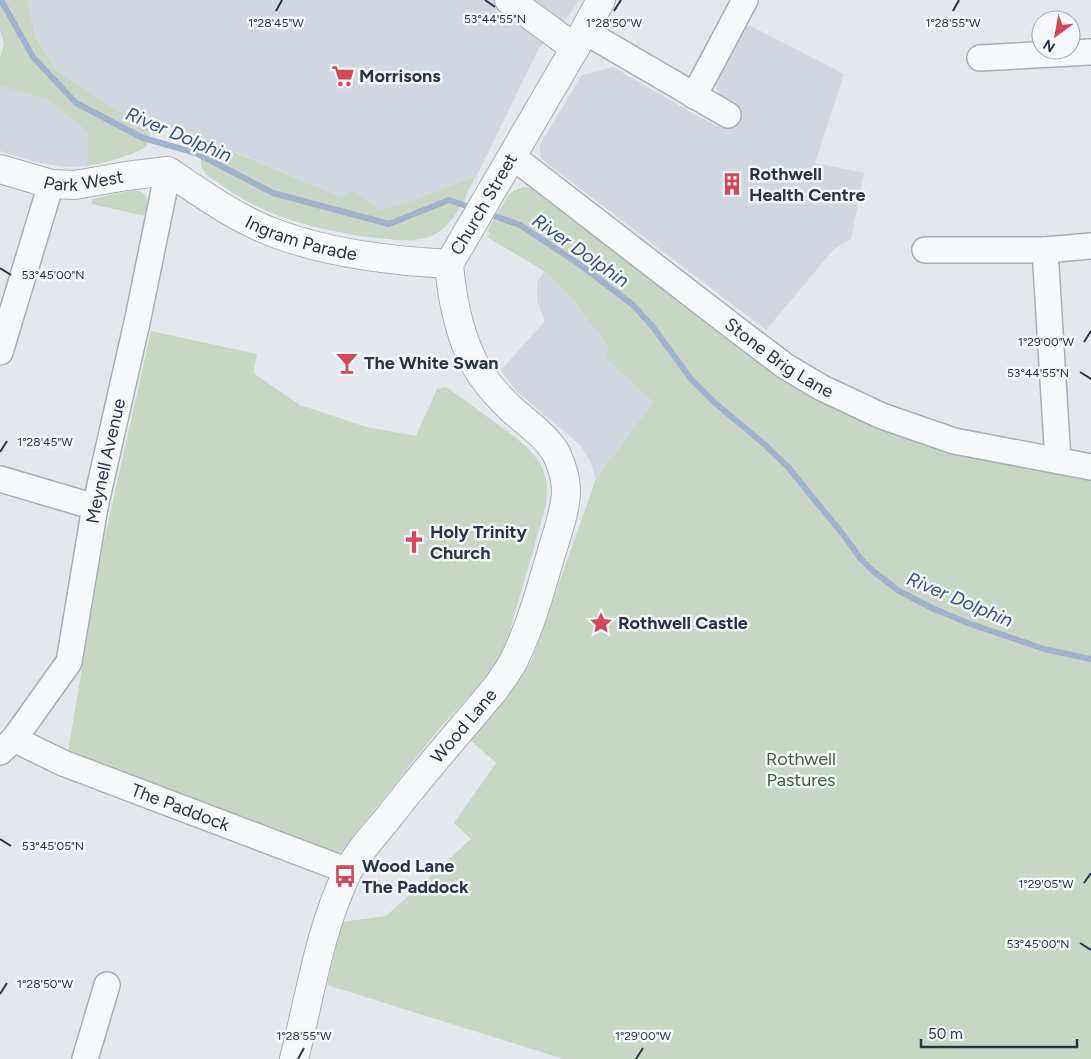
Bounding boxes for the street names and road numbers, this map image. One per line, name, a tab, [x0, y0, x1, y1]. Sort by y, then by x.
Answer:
street label: Church Street	[446, 149, 522, 259]
street label: Park West	[41, 166, 125, 196]
street label: Ingram Parade	[242, 211, 359, 265]
street label: Stone Brig Lane	[720, 313, 837, 403]
street label: Meynell Avenue	[81, 396, 130, 525]
street label: Wood Lane	[426, 684, 502, 768]
street label: The Paddock	[128, 779, 233, 836]

